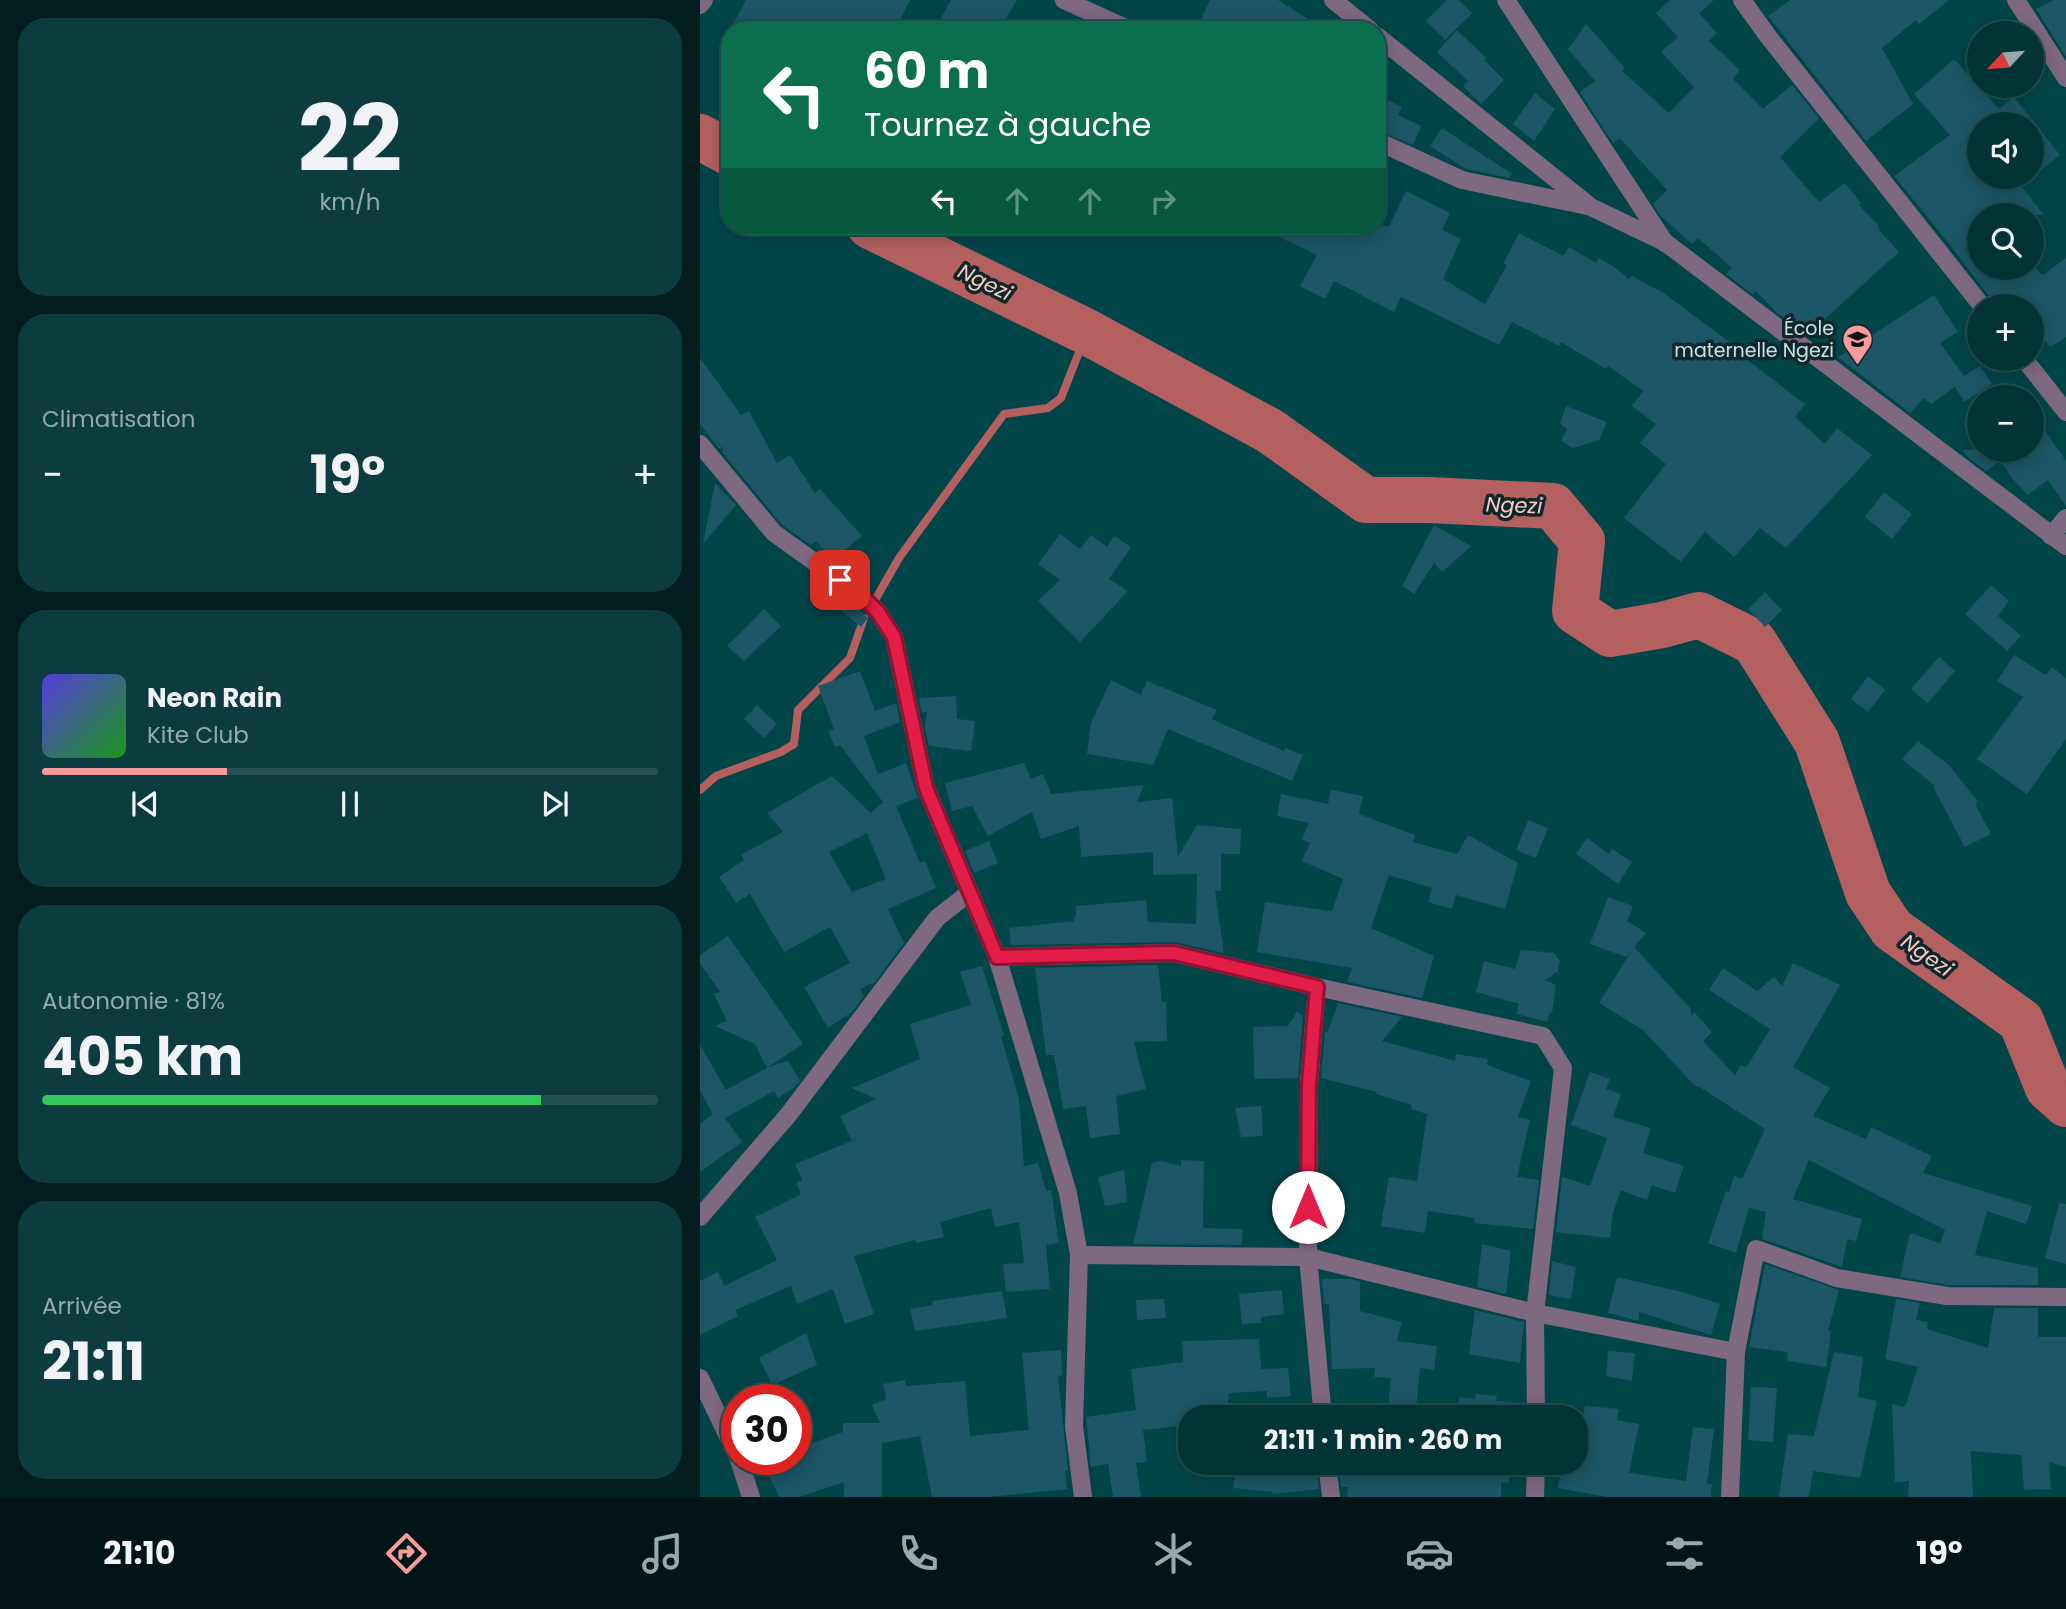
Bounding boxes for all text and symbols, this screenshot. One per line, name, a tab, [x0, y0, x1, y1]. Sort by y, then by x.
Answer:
north arrow	[1967, 21, 2044, 98]
map controls	[1967, 21, 2044, 462]
text: 60 m	[864, 37, 989, 105]
icon: left	[749, 49, 840, 140]
text: 22	[298, 75, 402, 203]
text: Tournez à gauche	[864, 102, 1151, 147]
button: sound	[1967, 112, 2044, 189]
icon: left	[925, 182, 963, 220]
icon: ahead	[998, 182, 1036, 220]
icon: ahead	[1071, 182, 1109, 220]
icon: right	[1144, 182, 1182, 220]
text: km/h	[319, 186, 381, 218]
button: search	[1967, 203, 2044, 280]
water label: Ngezi	[953, 257, 1018, 308]
button: +	[1967, 294, 2044, 371]
place label: École maternelle Ngezi	[1674, 315, 1834, 364]
school or university icon: École maternelle Ngezi	[1840, 322, 1874, 366]
button: −	[1967, 385, 2044, 462]
text: Climatisation	[42, 403, 195, 435]
text: 19°	[310, 438, 385, 511]
text: −	[42, 448, 63, 501]
text: +	[632, 448, 658, 501]
water label: Ngezi	[1485, 490, 1544, 521]
pin	[810, 550, 870, 610]
icon: arrive	[821, 561, 859, 599]
text: Neon Rain	[147, 680, 282, 716]
text: Kite Club	[147, 719, 249, 751]
icon: previous	[126, 785, 164, 823]
icon: pause	[331, 785, 369, 823]
icon: next	[536, 785, 574, 823]
water label: Ngezi	[1895, 927, 1959, 984]
text: Autonomie · 81%	[42, 985, 225, 1017]
text: 405 km	[42, 1020, 243, 1093]
position arrow	[1271, 1170, 1345, 1244]
text: Arrivée	[42, 1290, 122, 1322]
text: 21:11	[42, 1325, 145, 1398]
speed limit sign: 30	[721, 1384, 812, 1475]
text: 21:11 · 1 min · 260 m	[1264, 1422, 1502, 1458]
icon: directions	[382, 1529, 431, 1578]
icon: music	[638, 1529, 687, 1578]
icon: phone	[894, 1529, 943, 1578]
icon: climate	[1149, 1529, 1198, 1578]
icon: car	[1405, 1529, 1454, 1578]
icon: filters	[1660, 1529, 1709, 1578]
text: 21:10	[103, 1530, 176, 1575]
text: 19°	[1916, 1530, 1963, 1575]

